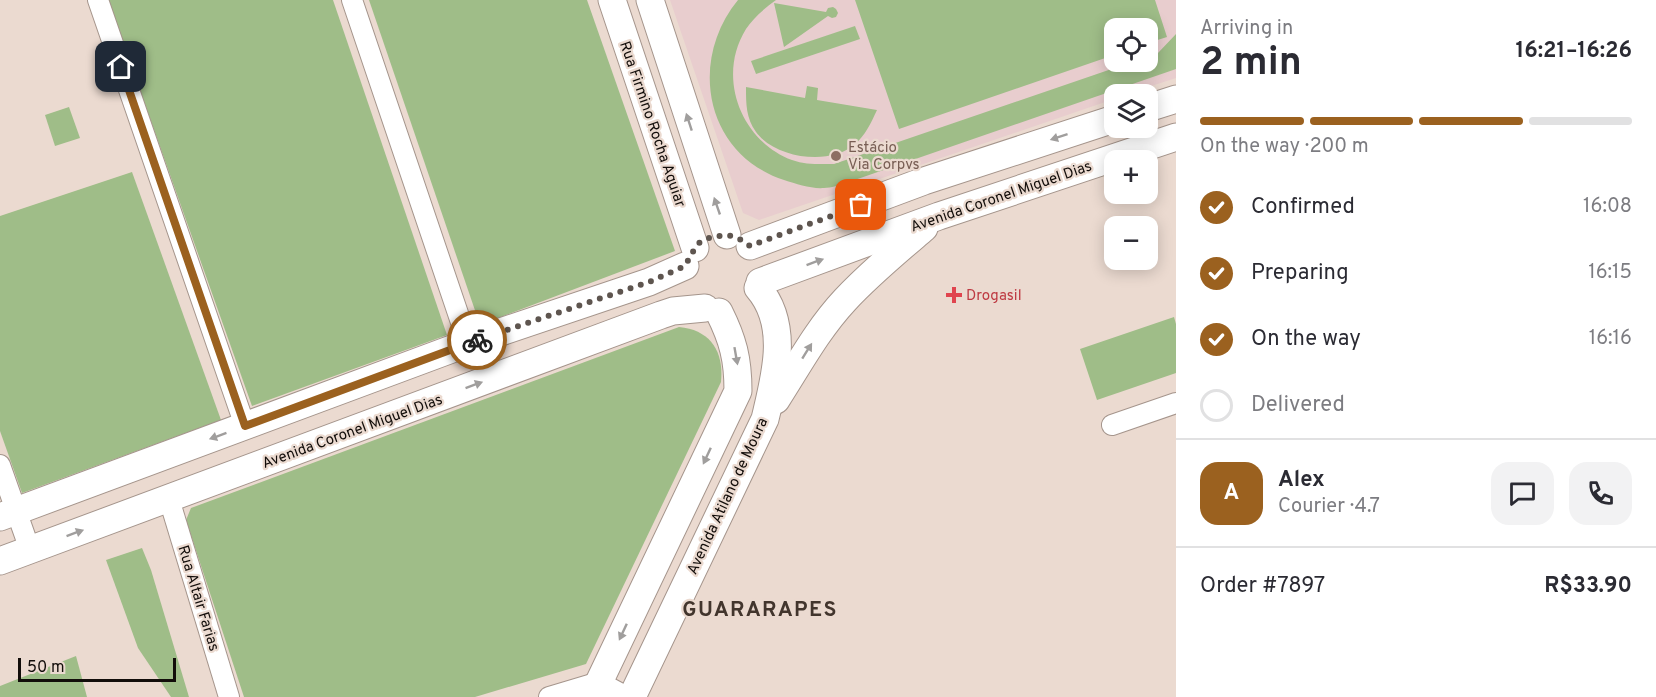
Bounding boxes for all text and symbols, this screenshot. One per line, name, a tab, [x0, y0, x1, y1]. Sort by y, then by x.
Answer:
text: Arriving in	[1200, 16, 1293, 42]
map controls	[1104, 18, 1158, 270]
button: locate	[1104, 18, 1158, 72]
text: 16:21–16:26	[1515, 38, 1632, 65]
street label: Rua Firmino Rocha Aguiar	[614, 39, 689, 210]
text: 2 min	[1200, 40, 1302, 89]
pin	[95, 41, 146, 92]
icon: home	[104, 50, 137, 83]
button: layers	[1104, 84, 1158, 138]
one-way arrow	[684, 113, 694, 131]
one-way arrow	[1050, 133, 1068, 142]
text: On the way · 200 m	[1200, 134, 1369, 160]
place label: Estácio Via Corpvs	[848, 139, 920, 175]
marker: Estácio Via Corpvs	[829, 149, 843, 163]
button: +	[1104, 150, 1158, 204]
street label: Avenida Coronel Miguel Dias	[908, 157, 1095, 237]
pin	[835, 179, 886, 230]
icon: bag	[844, 188, 877, 221]
icon: check	[1200, 191, 1233, 224]
text: Confirmed	[1251, 194, 1355, 221]
text: 16:08	[1583, 194, 1632, 220]
one-way arrow	[712, 197, 722, 215]
button: −	[1104, 216, 1158, 270]
one-way arrow	[806, 256, 824, 266]
icon: check	[1200, 257, 1233, 290]
text: Preparing	[1251, 260, 1349, 287]
text: 16:15	[1588, 260, 1632, 286]
place label: Drogasil	[966, 287, 1022, 306]
marker: Drogasil	[947, 288, 961, 302]
courier	[447, 310, 507, 370]
icon: check	[1200, 323, 1233, 356]
icon: bike	[461, 324, 494, 357]
text: On the way	[1251, 326, 1361, 353]
text: 16:16	[1589, 326, 1632, 352]
one-way arrow	[801, 343, 812, 359]
one-way arrow	[732, 347, 741, 366]
one-way arrow	[465, 380, 483, 390]
street label: Avenida Coronel Miguel Dias	[260, 391, 445, 474]
text: Delivered	[1251, 392, 1345, 419]
street label: Avenida Atilano de Moura	[684, 415, 773, 578]
one-way arrow	[209, 431, 227, 441]
one-way arrow	[702, 447, 711, 464]
button: chat	[1491, 462, 1554, 525]
button: phone	[1569, 462, 1632, 525]
text: Alex	[1278, 467, 1325, 494]
text: A	[1224, 480, 1239, 507]
text: Courier · 4.7	[1278, 494, 1380, 520]
one-way arrow	[66, 528, 84, 538]
street label: Rua Altair Farias	[172, 543, 223, 654]
text: Order #7897	[1200, 573, 1325, 600]
text: R$33.90	[1544, 573, 1632, 600]
district label: GUARARAPES	[682, 597, 838, 624]
one-way arrow	[619, 623, 628, 640]
scale bar	[18, 655, 176, 682]
text: 50 m	[27, 658, 65, 678]

